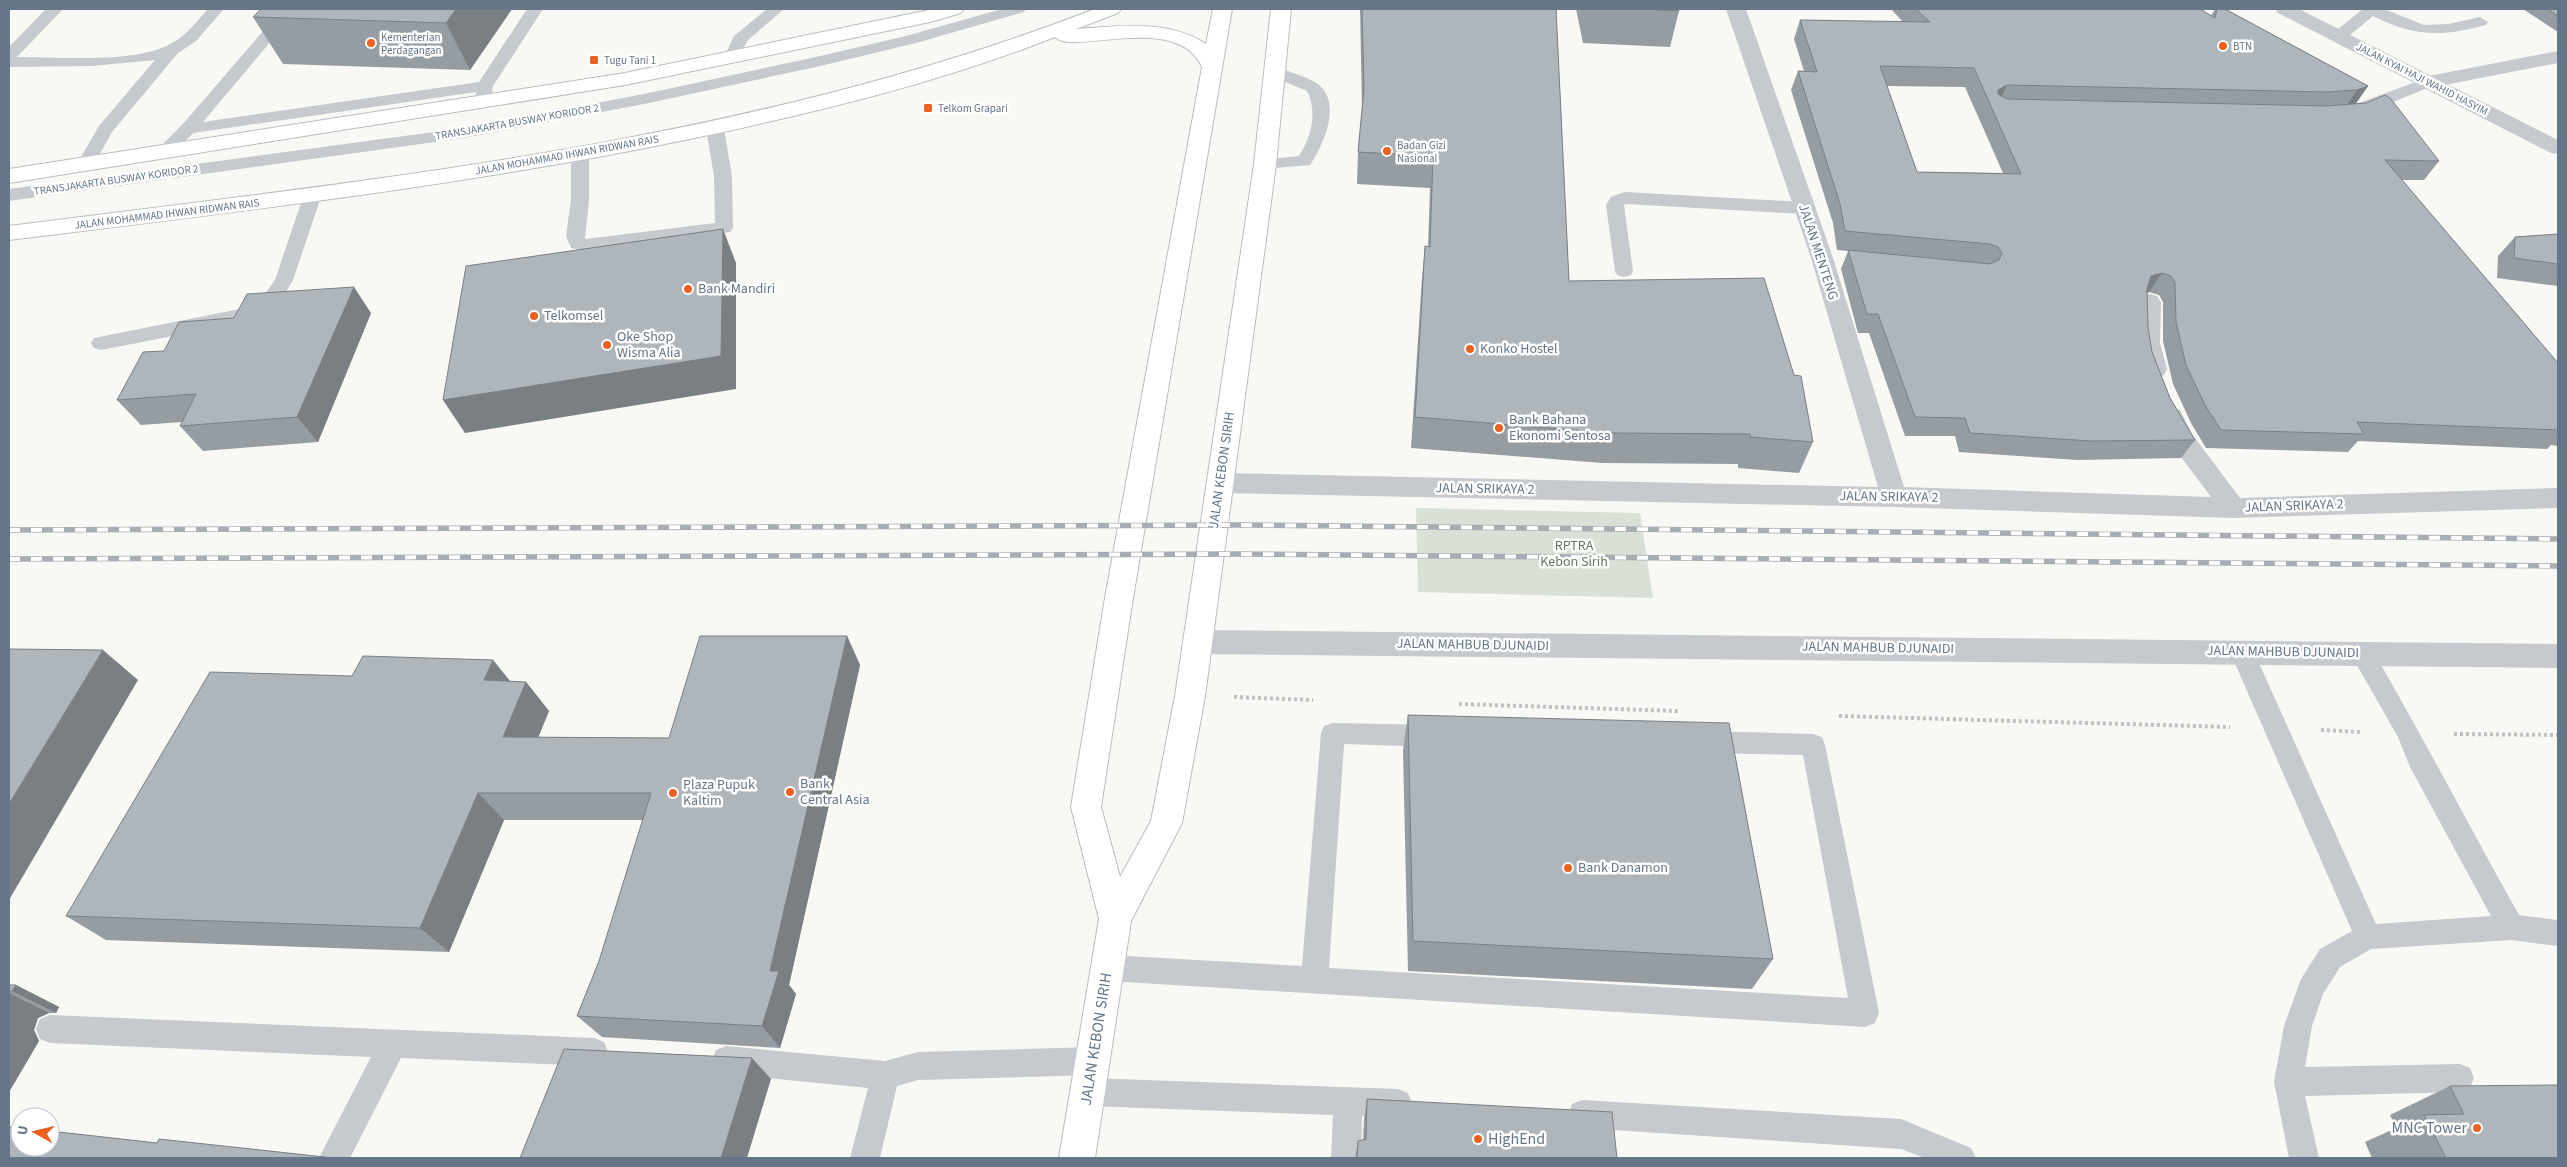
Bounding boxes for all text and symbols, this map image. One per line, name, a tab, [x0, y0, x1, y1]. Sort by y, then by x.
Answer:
place label: Kementerian Perdagangan	[381, 30, 442, 58]
marker: Kementerian Perdagangan	[365, 37, 377, 49]
place label: BTN	[2233, 39, 2252, 54]
street label: JALAN KYAI HAJI WAHID HASYIM	[2353, 39, 2491, 119]
marker: BTN	[2217, 40, 2229, 52]
place label: Tugu Tani 1	[604, 53, 656, 68]
marker: Tugu Tani 1	[588, 54, 600, 66]
street label: TRANSJAKARTA BUSWAY KORIDOR 2	[434, 100, 600, 144]
place label: Telkom Grapari	[938, 101, 1008, 116]
marker: Telkom Grapari	[922, 102, 934, 114]
street label: JALAN MOHAMMAD IHWAN RIDWAN RAIS	[474, 131, 660, 179]
place label: Badan Gizi Nasional	[1397, 138, 1446, 166]
marker: Badan Gizi Nasional	[1381, 145, 1393, 157]
street label: TRANSJAKARTA BUSWAY KORIDOR 2	[33, 161, 199, 199]
street label: JALAN MOHAMMAD IHWAN RIDWAN RAIS	[74, 195, 260, 233]
street label: JALAN MENTENG	[1793, 201, 1843, 303]
place label: Bank Mandiri	[698, 279, 775, 299]
marker: Bank Mandiri	[682, 283, 694, 295]
place label: Telkomsel	[544, 306, 604, 326]
marker: Telkomsel	[528, 310, 540, 322]
place label: Oke Shop Wisma Alia	[617, 327, 680, 363]
marker: Oke Shop Wisma Alia	[601, 339, 613, 351]
place label: Konko Hostel	[1480, 339, 1558, 359]
marker: Konko Hostel	[1464, 343, 1476, 355]
street label: JALAN KEBON SIRIH	[1204, 410, 1240, 530]
place label: Bank Bahana Ekonomi Sentosa	[1509, 410, 1611, 446]
marker: Bank Bahana Ekonomi Sentosa	[1493, 422, 1505, 434]
street label: JALAN SRIKAYA 2	[1435, 478, 1535, 500]
street label: JALAN SRIKAYA 2	[1839, 486, 1939, 508]
street label: JALAN SRIKAYA 2	[2244, 494, 2344, 518]
park label: RPTRA Kebon Sirih	[1540, 536, 1608, 572]
street label: JALAN MAHBUB DJUNAIDI	[1397, 634, 1549, 656]
street label: JALAN MAHBUB DJUNAIDI	[1802, 637, 1954, 659]
street label: JALAN MAHBUB DJUNAIDI	[2207, 641, 2359, 663]
place label: Bank Central Asia	[800, 774, 870, 810]
place label: Plaza Pupuk Kaltim	[683, 775, 755, 811]
marker: Bank Central Asia	[784, 786, 796, 798]
marker: Plaza Pupuk Kaltim	[667, 787, 679, 799]
place label: Bank Danamon	[1578, 858, 1668, 878]
marker: Bank Danamon	[1562, 862, 1574, 874]
street label: JALAN KEBON SIRIH	[1075, 971, 1117, 1107]
north arrow	[10, 1107, 60, 1157]
place label: MNC Tower	[2392, 1117, 2467, 1139]
marker: MNC Tower	[2471, 1122, 2483, 1134]
text: U	[13, 1124, 34, 1136]
place label: HighEnd	[1488, 1128, 1545, 1150]
marker: HighEnd	[1472, 1133, 1484, 1145]

